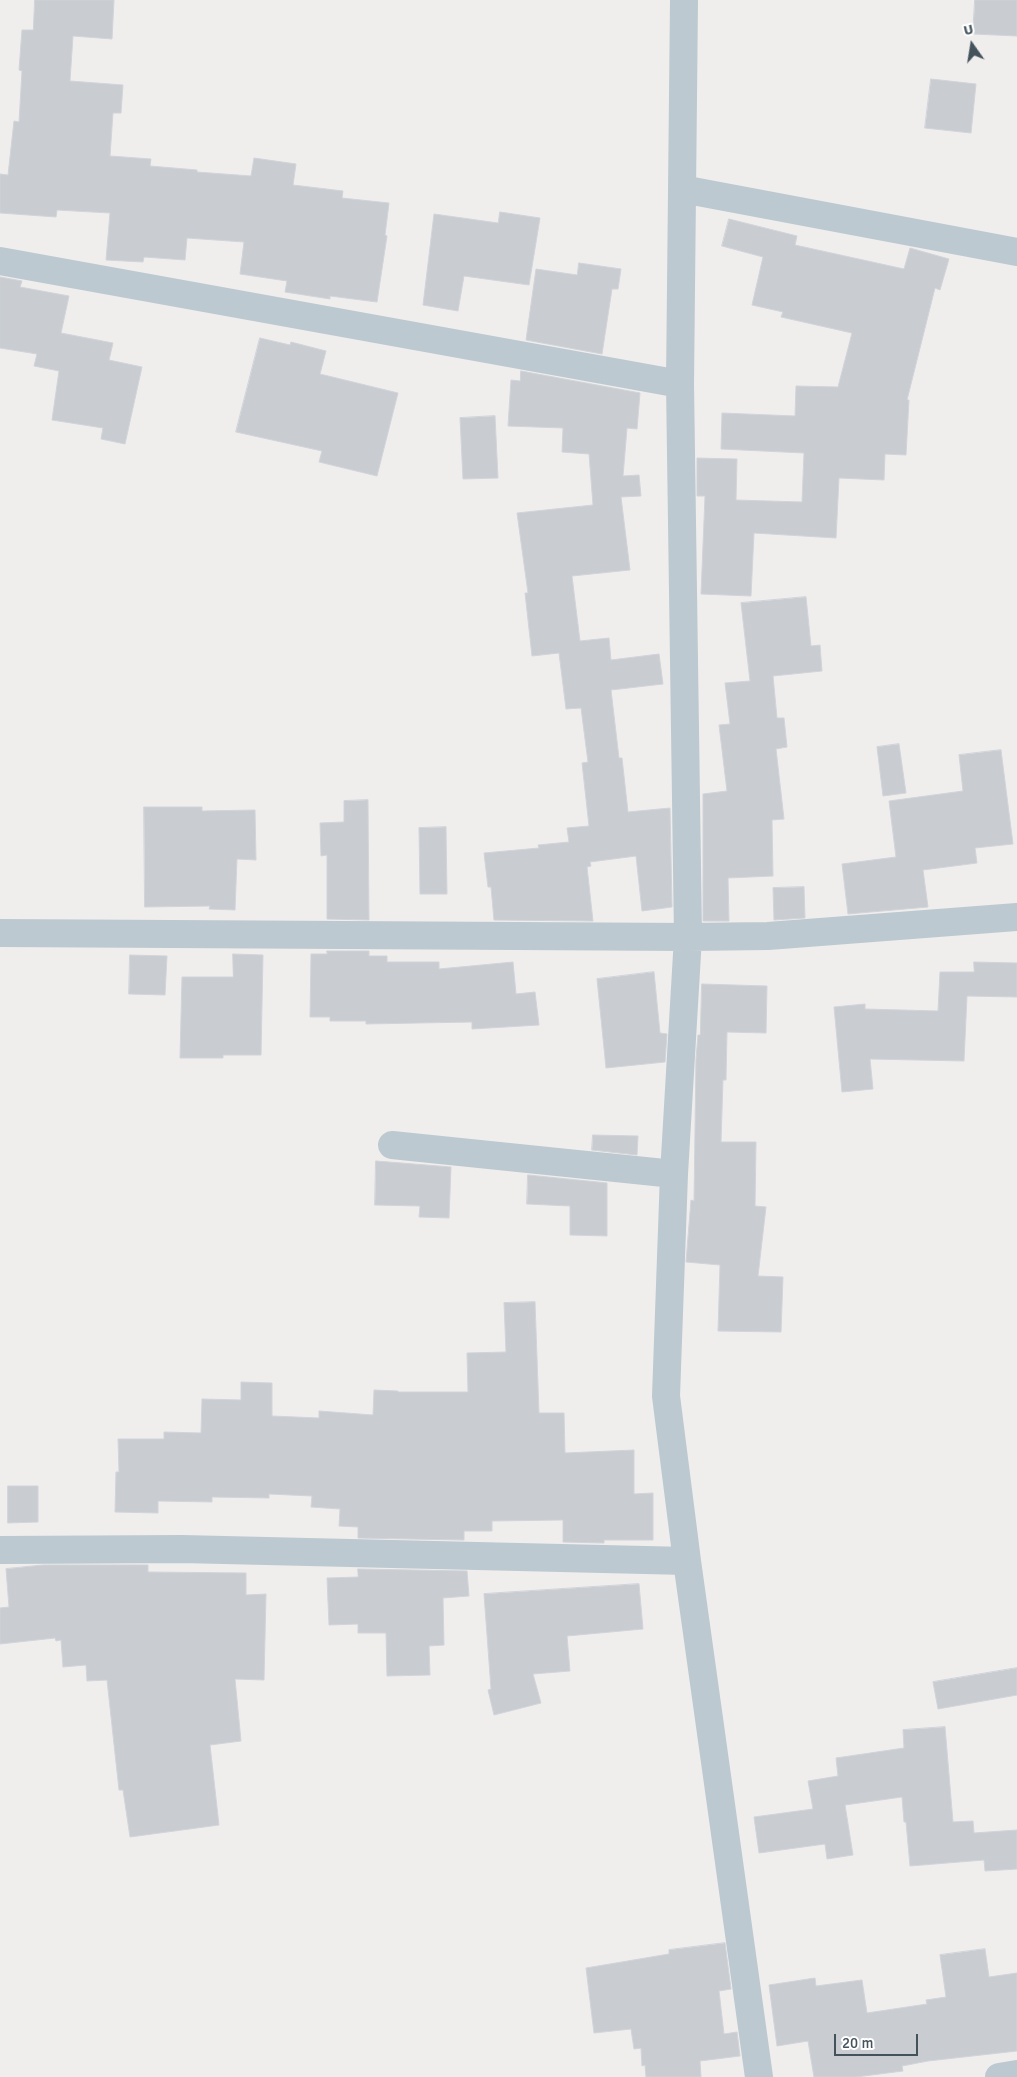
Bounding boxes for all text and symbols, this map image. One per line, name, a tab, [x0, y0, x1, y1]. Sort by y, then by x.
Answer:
north arrow	[947, 20, 997, 70]
text: U	[962, 21, 975, 39]
scale bar	[837, 2024, 921, 2056]
text: 20 m	[842, 2034, 873, 2052]

